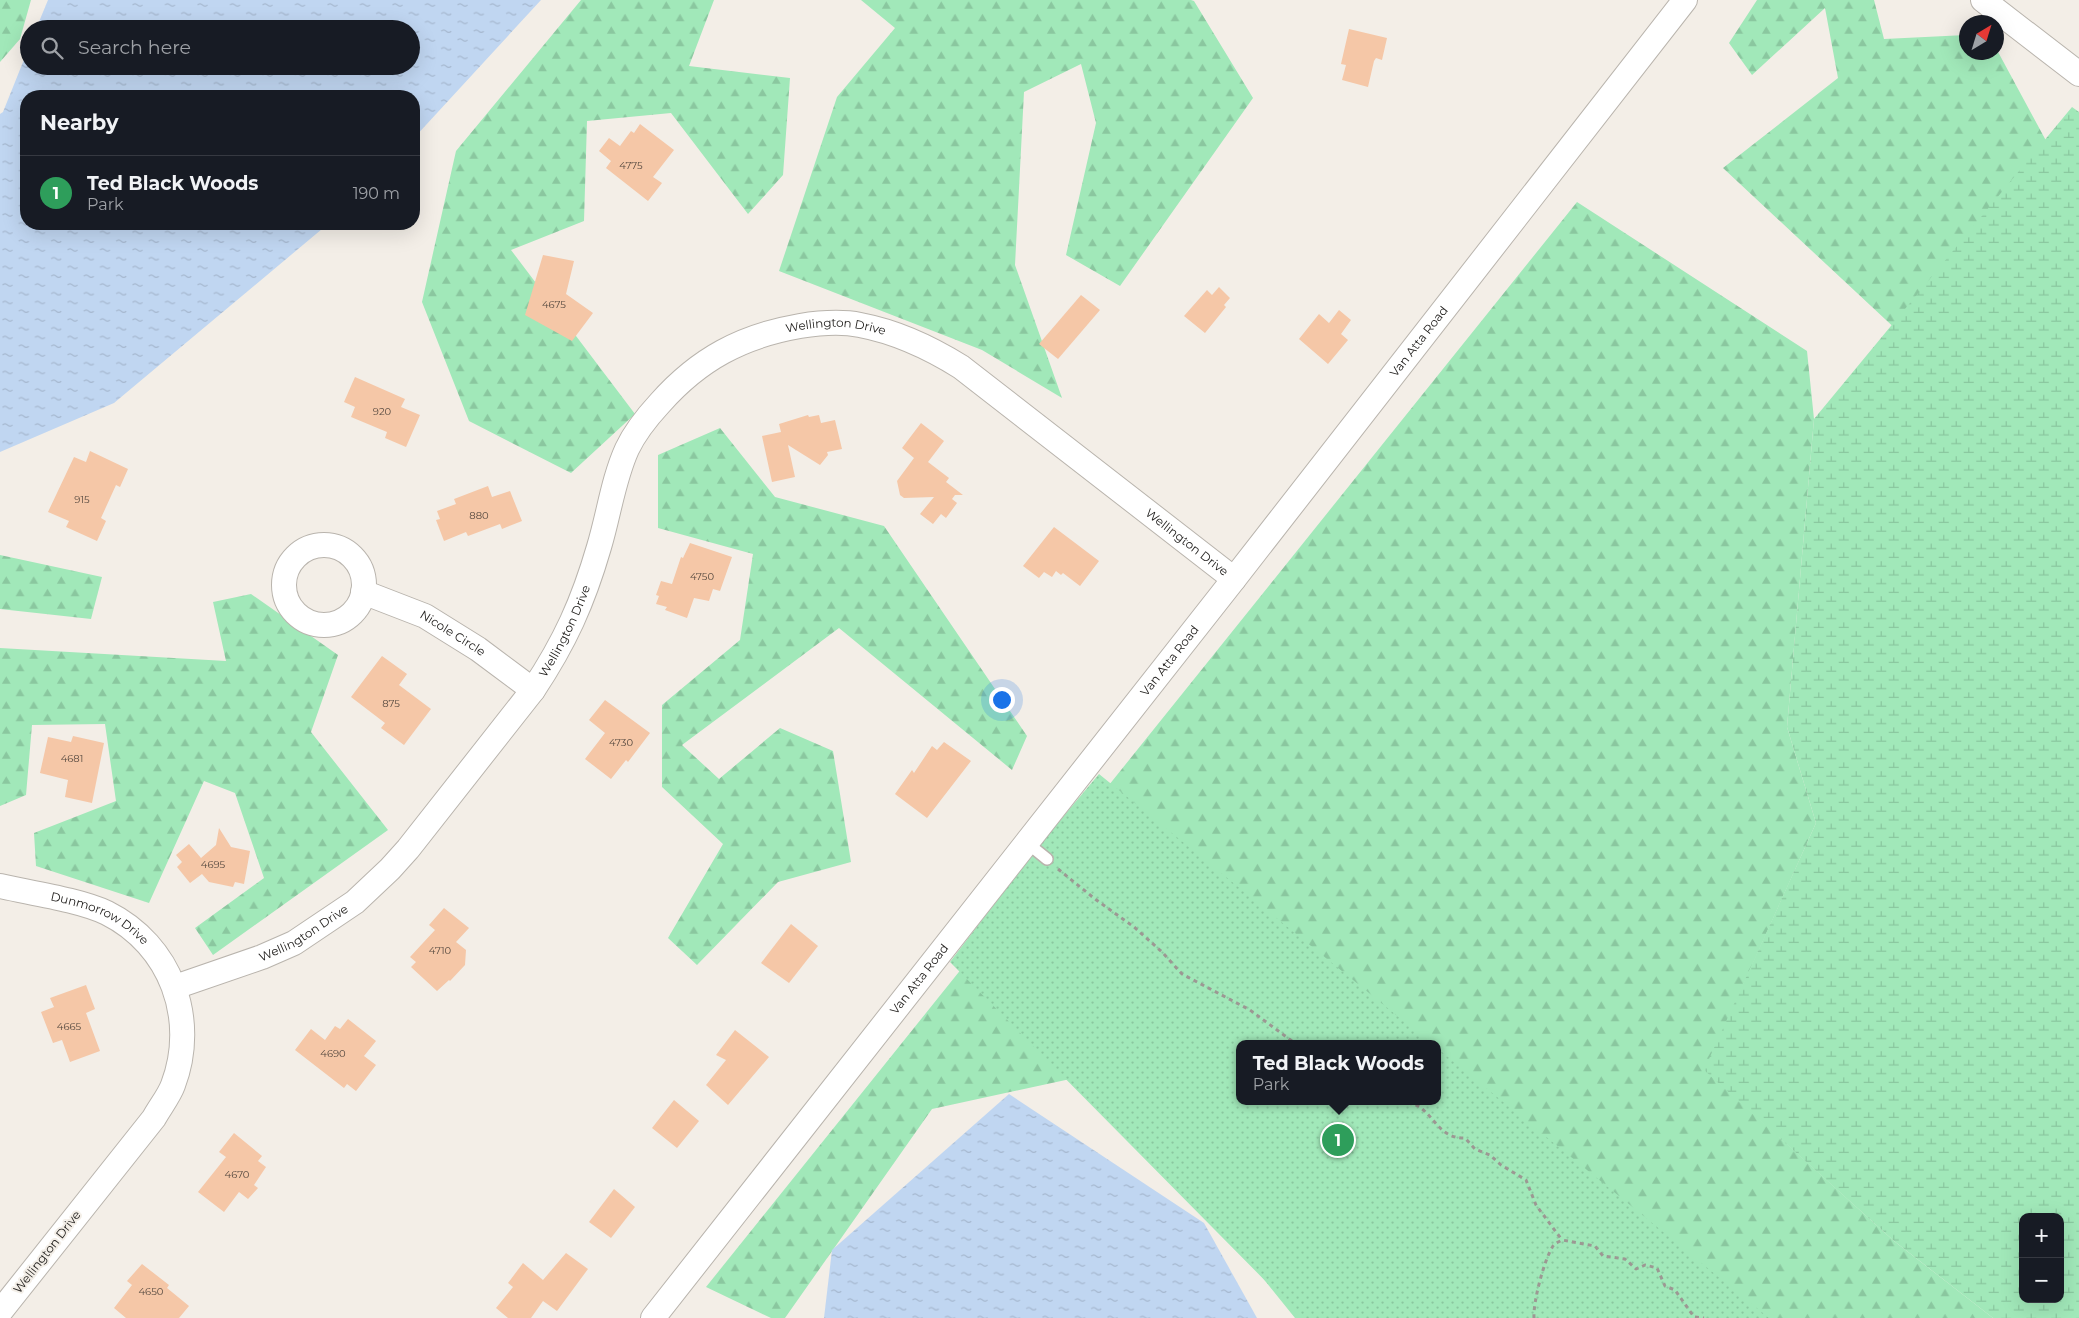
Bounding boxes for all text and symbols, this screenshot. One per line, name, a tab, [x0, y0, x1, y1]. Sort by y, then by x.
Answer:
north arrow	[1959, 15, 2004, 60]
search box	[20, 20, 420, 75]
icon: search	[38, 34, 66, 62]
text: Search here	[78, 36, 191, 59]
text: Nearby	[40, 110, 119, 135]
house number: 4775	[619, 159, 643, 172]
text: Ted Black Woods	[87, 172, 258, 195]
text: 1	[53, 184, 59, 203]
text: 190 m	[353, 184, 400, 203]
text: Park	[87, 195, 124, 214]
house number: 4675	[542, 298, 566, 311]
street label: Van Atta Road	[1386, 303, 1451, 380]
street label: Wellington Drive	[784, 315, 888, 338]
house number: 920	[373, 405, 392, 418]
house number: 915	[74, 493, 90, 506]
street label: Wellington Drive	[1143, 505, 1231, 579]
house number: 880	[469, 509, 489, 522]
house number: 4750	[690, 570, 714, 583]
street label: Wellington Drive	[535, 583, 593, 680]
street label: Nicole Circle	[417, 607, 489, 659]
street label: Van Atta Road	[1137, 622, 1202, 699]
your location	[989, 687, 1015, 713]
house number: 875	[382, 697, 400, 710]
house number: 4730	[609, 736, 633, 749]
house number: 4681	[61, 752, 83, 765]
house number: 4695	[201, 858, 226, 871]
street label: Dunmorrow Drive	[49, 889, 152, 947]
street label: Wellington Drive	[257, 901, 351, 964]
street label: Van Atta Road	[887, 941, 951, 1017]
house number: 4710	[429, 944, 452, 957]
house number: 4665	[57, 1020, 82, 1033]
popup	[1236, 1040, 1441, 1105]
house number: 4690	[320, 1047, 346, 1060]
text: Ted Black Woods	[1253, 1052, 1424, 1075]
text: Park	[1253, 1075, 1289, 1094]
pin: 1	[1322, 1121, 1354, 1159]
house number: 4670	[225, 1168, 250, 1181]
street label: Wellington Drive	[10, 1207, 84, 1296]
map controls	[2019, 1213, 2064, 1303]
button: +	[2019, 1213, 2064, 1258]
button: −	[2019, 1258, 2064, 1303]
house number: 4650	[139, 1285, 164, 1298]

